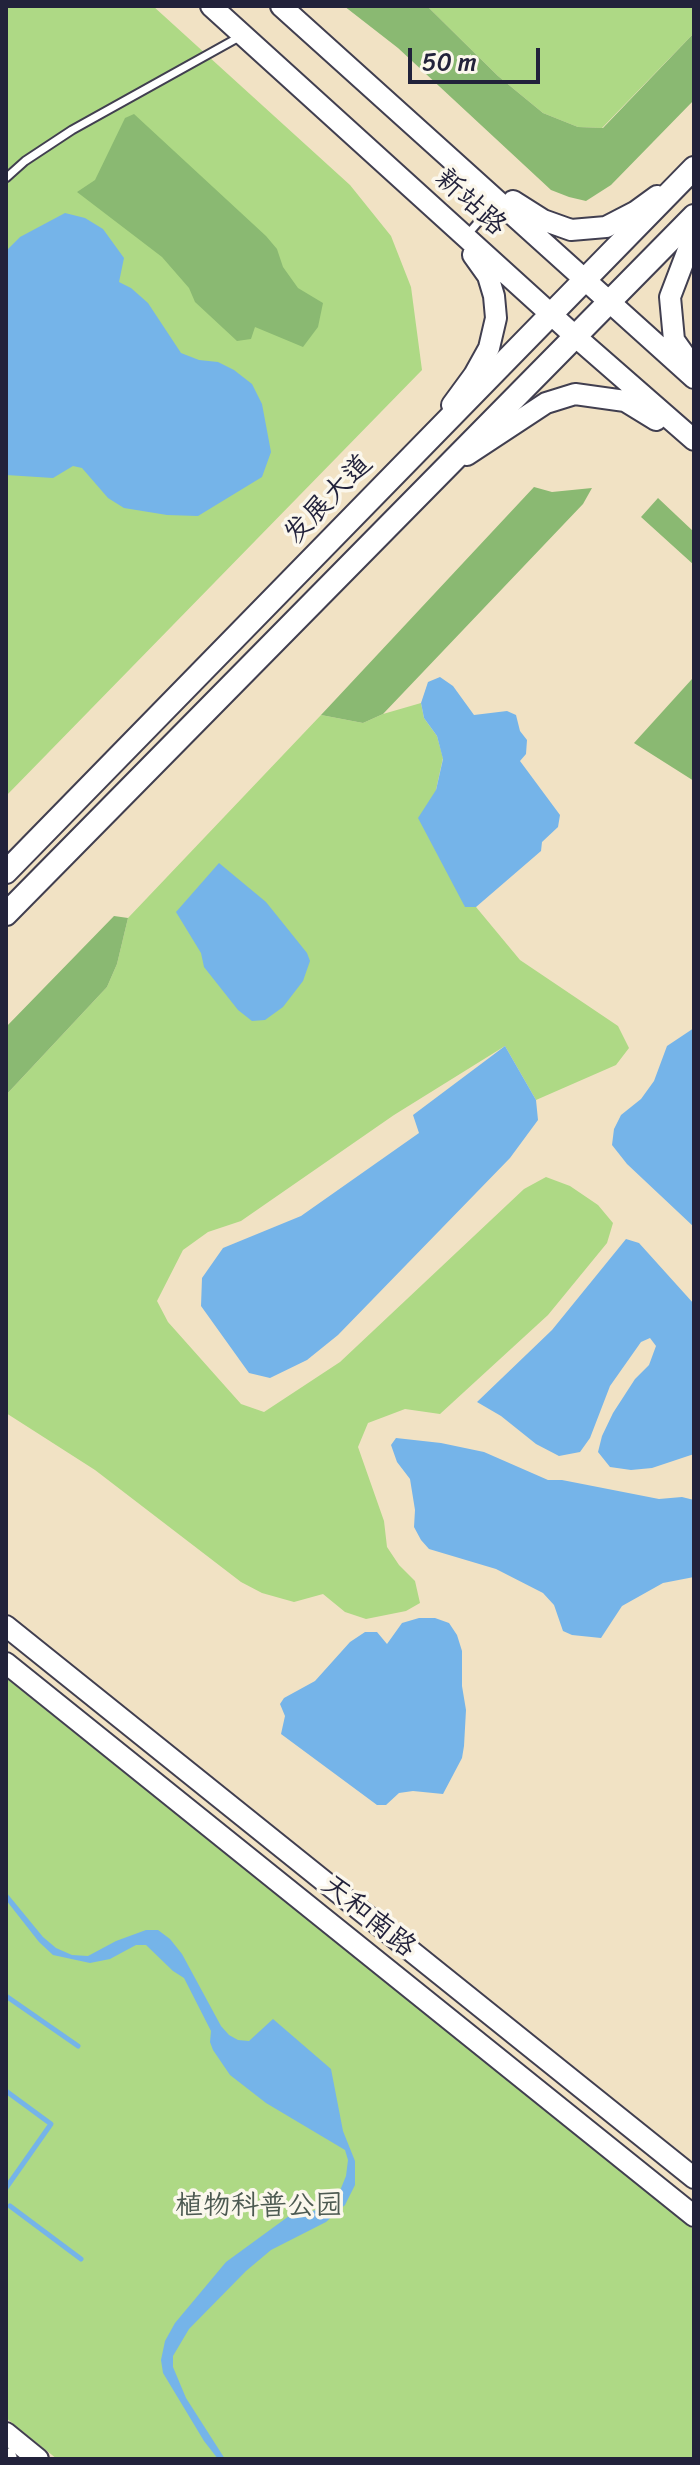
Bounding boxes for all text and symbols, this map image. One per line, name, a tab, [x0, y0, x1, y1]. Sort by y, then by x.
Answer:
scale bar	[412, 32, 544, 82]
text: 50 m	[422, 41, 477, 83]
street label: 新站路	[428, 162, 512, 244]
street label: 发展大道	[278, 448, 380, 552]
street label: 天和南路	[314, 1869, 422, 1965]
park label: 植物科普公园	[175, 2190, 343, 2224]

